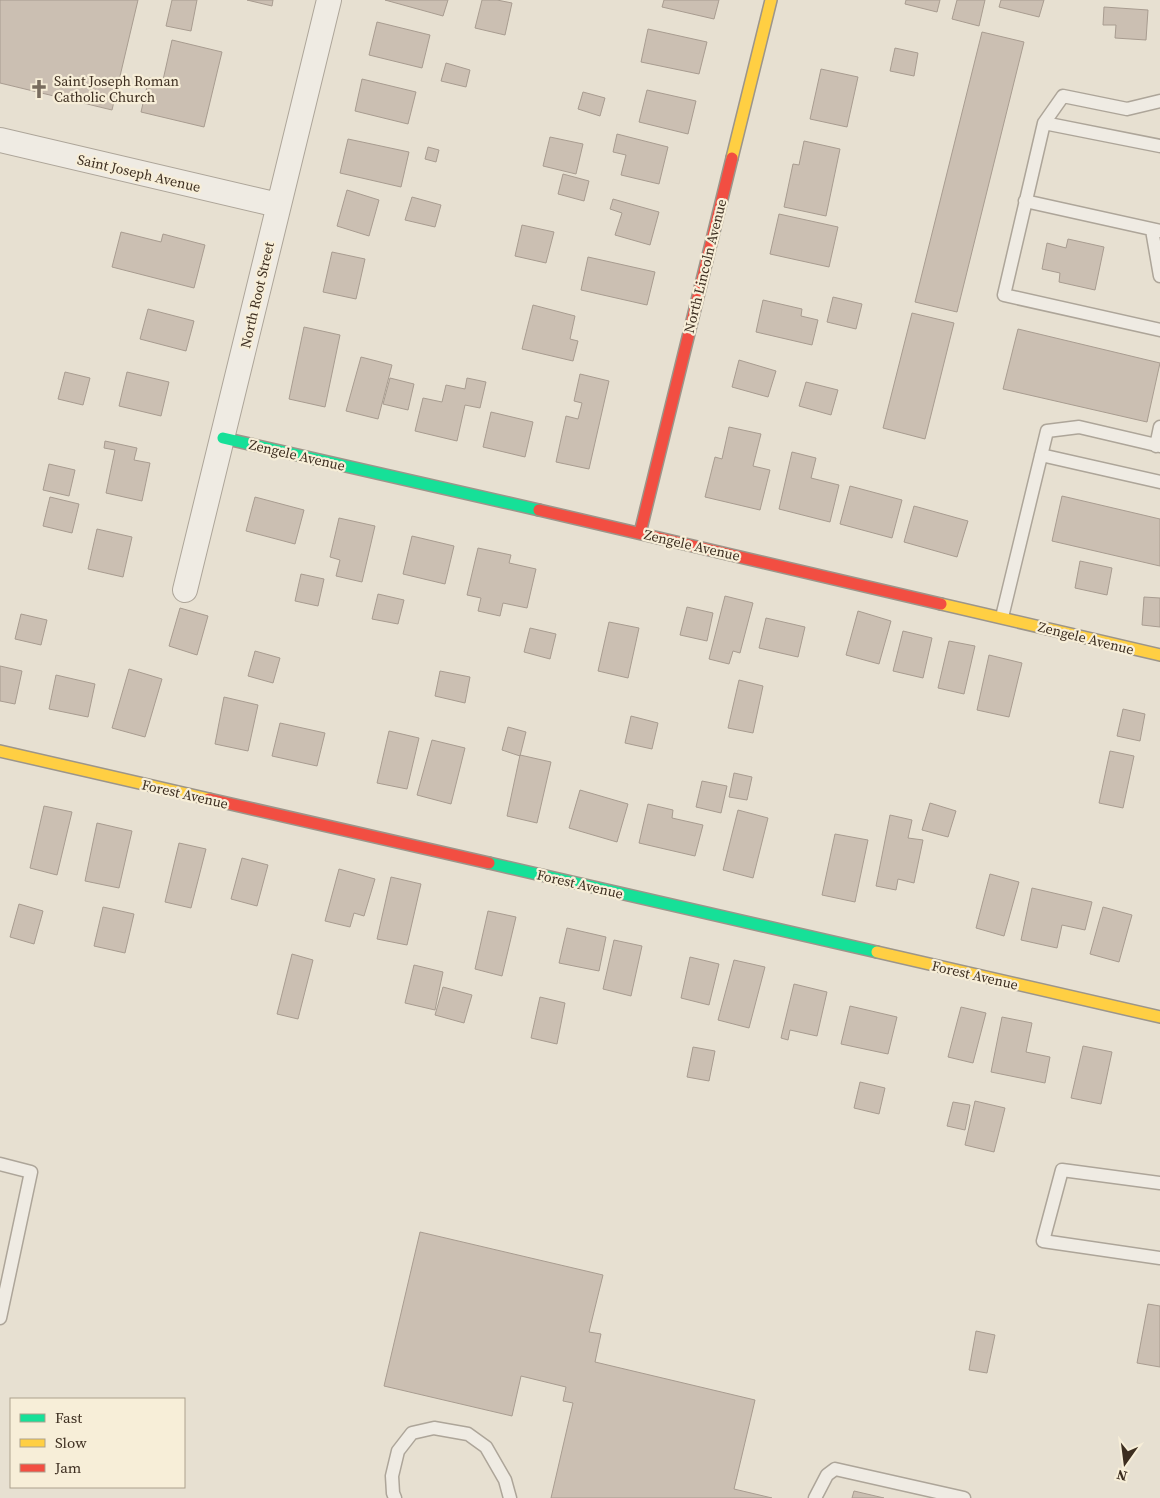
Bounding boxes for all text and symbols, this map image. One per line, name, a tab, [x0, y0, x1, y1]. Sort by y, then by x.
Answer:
place label: Saint Joseph Roman Catholic Church	[54, 71, 179, 107]
church icon: Saint Joseph Roman Catholic Church	[28, 78, 50, 100]
street label: Saint Joseph Avenue	[75, 149, 203, 197]
street label: North Lincoln Avenue	[679, 197, 731, 335]
street label: North Root Street	[235, 239, 279, 350]
street label: Zengele Avenue	[247, 434, 347, 476]
street label: Zengele Avenue	[642, 524, 742, 566]
street label: Zengele Avenue	[1036, 616, 1136, 660]
street label: Forest Avenue	[140, 774, 230, 814]
street label: Forest Avenue	[535, 864, 625, 904]
street label: Forest Avenue	[930, 955, 1020, 995]
legend	[10, 1398, 185, 1488]
text: Fast	[55, 1407, 82, 1428]
text: Slow	[55, 1432, 87, 1453]
north arrow	[1100, 1438, 1150, 1488]
text: Jam	[54, 1457, 82, 1478]
text: N	[1114, 1465, 1129, 1487]

